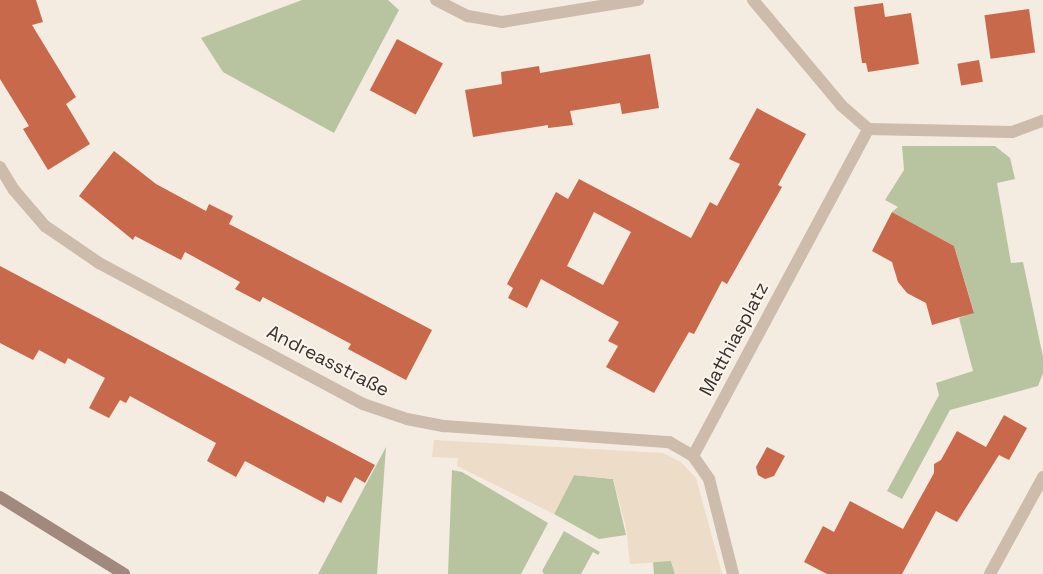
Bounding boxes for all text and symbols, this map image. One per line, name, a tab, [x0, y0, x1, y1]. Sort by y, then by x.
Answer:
street label: Matthiasplatz	[695, 278, 773, 400]
street label: Andreasstraße	[263, 320, 393, 402]

